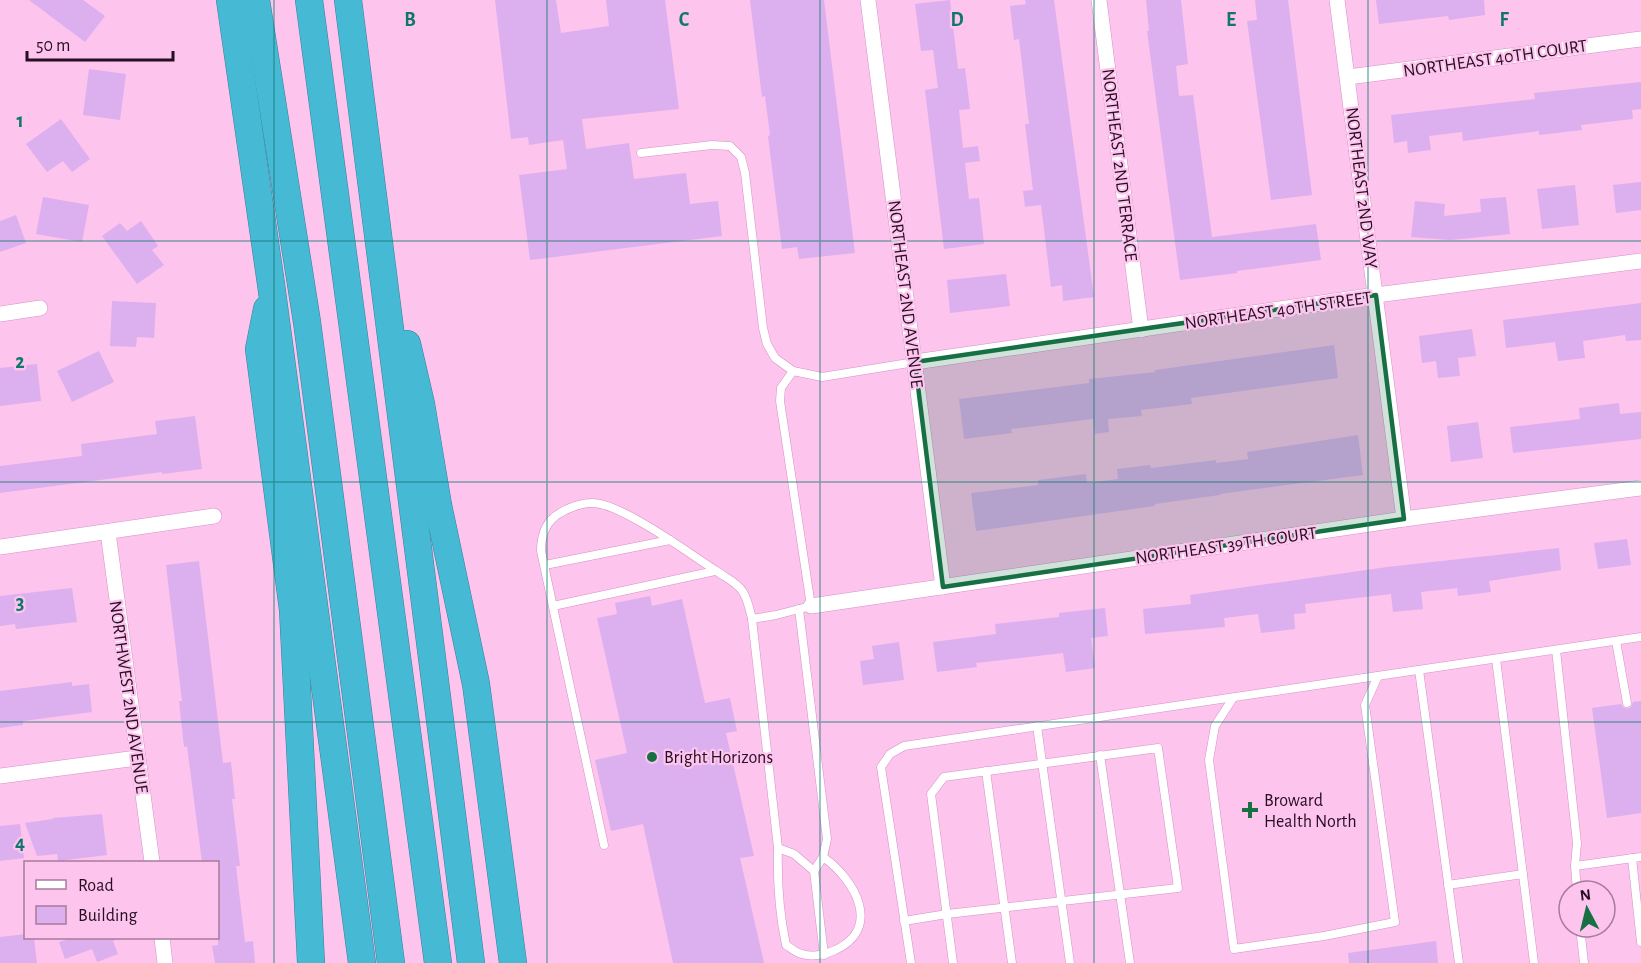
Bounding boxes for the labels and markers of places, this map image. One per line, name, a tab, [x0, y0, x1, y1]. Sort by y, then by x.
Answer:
place label: Bright Horizons	[664, 749, 773, 767]
marker: Bright Horizons	[645, 750, 659, 764]
place label: Broward Health North	[1264, 792, 1357, 831]
marker: Broward Health North	[1241, 801, 1259, 819]

